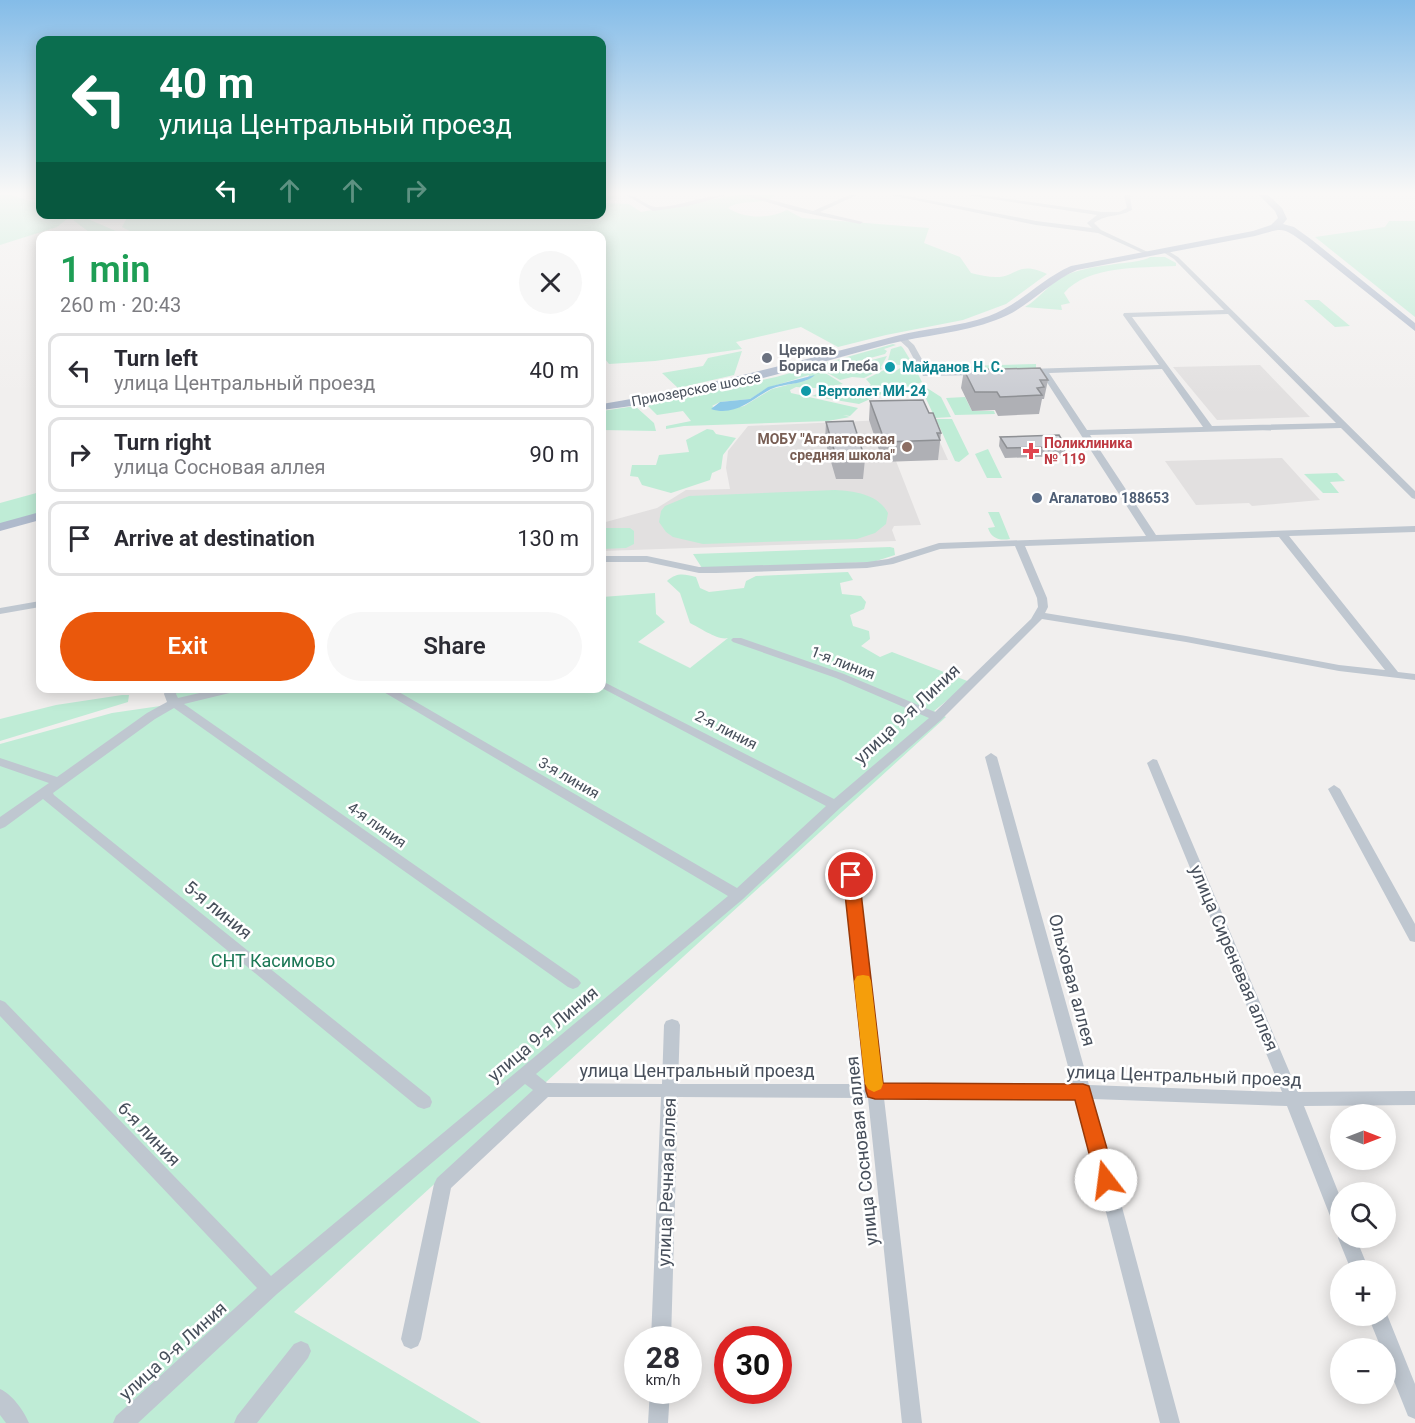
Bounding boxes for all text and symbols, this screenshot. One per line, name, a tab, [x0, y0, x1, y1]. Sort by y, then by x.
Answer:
text: 40 m	[159, 59, 254, 108]
icon: left	[60, 60, 138, 138]
text: улица Центральный проезд	[159, 109, 512, 141]
icon: left	[210, 174, 243, 207]
icon: ahead	[273, 174, 306, 207]
icon: ahead	[336, 174, 369, 207]
icon: right	[399, 174, 432, 207]
text: 1 min	[60, 249, 150, 291]
button: close	[519, 251, 582, 314]
text: 260 m · 20:43	[60, 293, 181, 317]
place label: Церковь Бориса и Глеба	[779, 342, 879, 374]
text: Turn left	[114, 346, 198, 371]
marker: Церковь Бориса и Глеба	[760, 351, 774, 365]
icon: left	[63, 354, 96, 387]
text: 40 m	[530, 358, 579, 383]
place label: Майданов Н. С.	[902, 359, 1004, 375]
marker: Майданов Н. С.	[883, 360, 897, 374]
street label: Приозерское шоссе	[630, 369, 762, 409]
text: улица Центральный проезд	[114, 371, 375, 395]
place label: Вертолет МИ-24	[818, 383, 926, 399]
marker: Вертолет МИ-24	[799, 384, 813, 398]
text: Turn right	[114, 430, 211, 455]
place label: МОБУ "Агалатовская средняя школа"	[757, 431, 896, 463]
place label: Поликлиника № 119	[1044, 435, 1133, 467]
icon: right	[63, 438, 96, 471]
marker: МОБУ "Агалатовская средняя школа"	[900, 440, 914, 454]
text: 90 m	[530, 442, 579, 467]
marker: Поликлиника № 119	[1022, 442, 1040, 460]
text: улица Сосновая аллея	[114, 455, 326, 479]
place label: Агалатово 188653	[1049, 490, 1169, 506]
marker: Агалатово 188653	[1030, 491, 1044, 505]
icon: arrive	[63, 522, 96, 555]
text: Arrive at destination	[114, 526, 315, 551]
text: 130 m	[517, 526, 579, 551]
button: Exit	[60, 612, 315, 681]
button: Share	[327, 612, 582, 681]
street label: 1-я линия	[808, 643, 878, 683]
street label: улица 9-я Линия	[849, 659, 964, 768]
street label: 2-я линия	[692, 707, 760, 753]
street label: 3-я линия	[535, 753, 603, 803]
street label: 4-я линия	[344, 798, 410, 852]
pin	[825, 849, 876, 900]
icon: arrive	[834, 858, 867, 891]
street label: улица Сиреневая аллея	[1186, 862, 1283, 1054]
street label: 5-я линия	[180, 876, 256, 943]
street label: Ольховая аллея	[1045, 911, 1100, 1048]
park label: СНТ Касимово	[211, 950, 335, 971]
street label: улица 9-я Линия	[483, 982, 602, 1086]
street label: улица Сосновая аллея	[841, 1055, 882, 1247]
street label: улица Центральный проезд	[579, 1060, 815, 1081]
street label: улица Центральный проезд	[1066, 1061, 1302, 1090]
street label: 6-я линия	[114, 1097, 185, 1170]
street label: улица Речная аллея	[653, 1097, 680, 1267]
north arrow	[1330, 1104, 1396, 1170]
map controls	[1330, 1104, 1396, 1404]
position arrow	[1074, 1148, 1138, 1212]
button: search	[1330, 1182, 1396, 1248]
button: +	[1330, 1260, 1396, 1326]
street label: улица 9-я Линия	[115, 1297, 231, 1404]
speed limit sign: 30	[714, 1326, 792, 1404]
button: −	[1330, 1338, 1396, 1404]
text: 28	[646, 1340, 680, 1375]
text: km/h	[645, 1371, 681, 1389]

